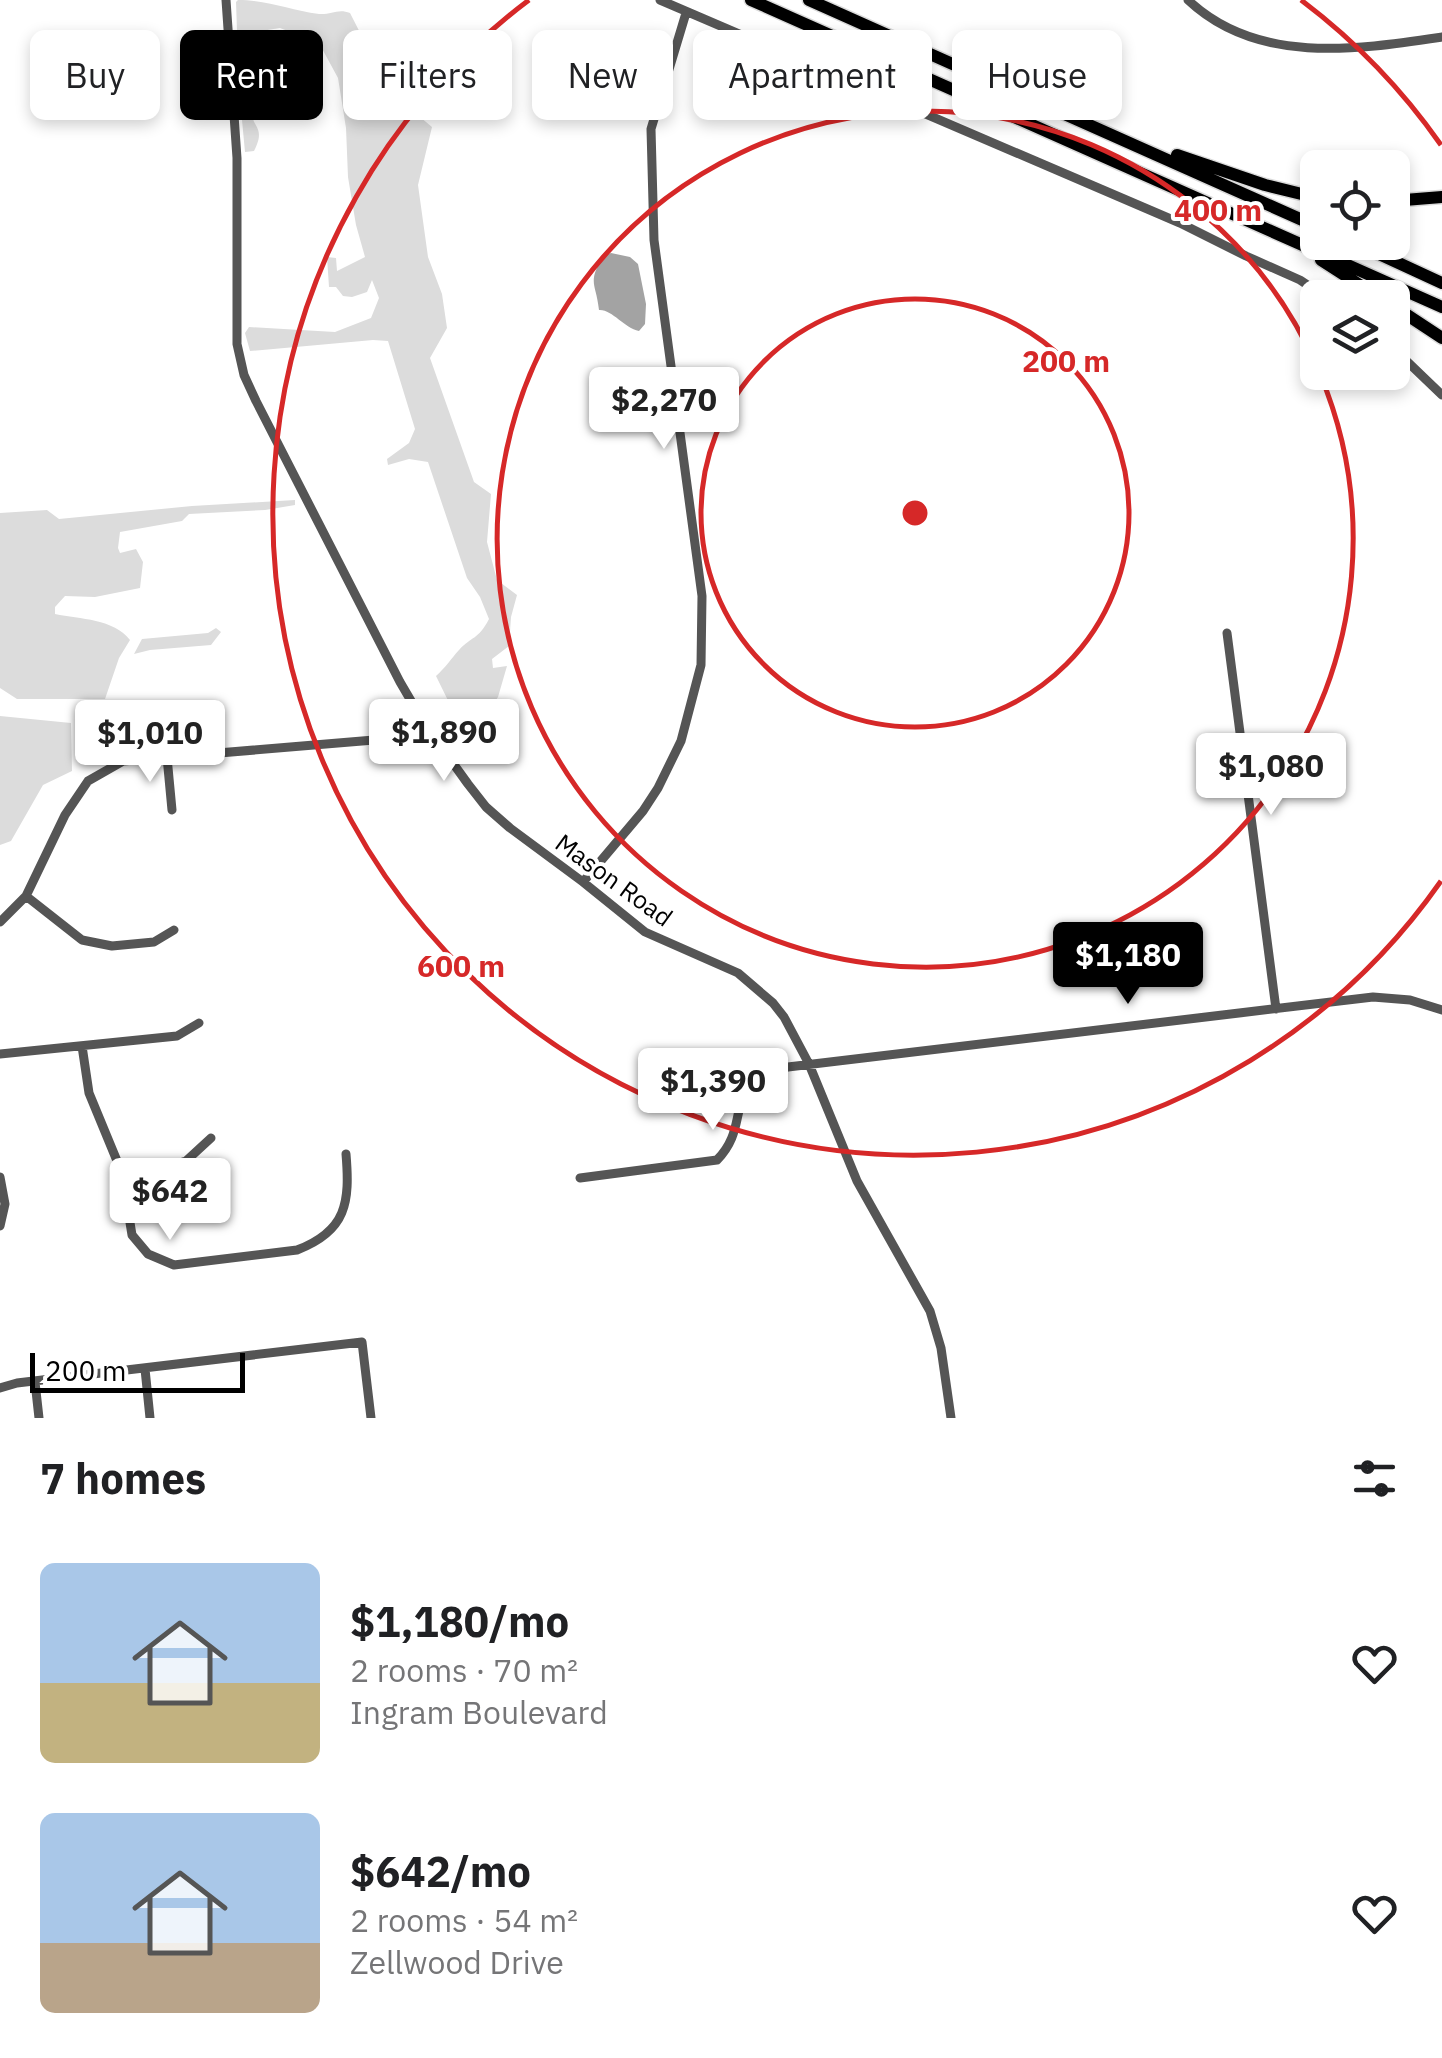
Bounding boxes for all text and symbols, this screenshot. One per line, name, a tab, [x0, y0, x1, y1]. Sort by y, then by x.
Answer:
chip: Buy	[30, 30, 160, 120]
chip: Rent	[180, 30, 323, 120]
chip: Filters	[343, 30, 512, 120]
chip: New	[532, 30, 673, 120]
chip: Apartment	[693, 30, 932, 120]
chip: House	[952, 30, 1122, 120]
map controls	[1300, 150, 1410, 390]
button: locate	[1300, 150, 1410, 260]
text: 400 m	[1174, 190, 1262, 229]
button: layers	[1300, 280, 1410, 390]
text: 200 m	[1022, 341, 1110, 380]
pin: $2,270	[583, 367, 745, 452]
text: $2,270	[611, 378, 717, 420]
centre of rings	[897, 495, 933, 531]
pin: $1,890	[363, 699, 525, 784]
pin: $1,010	[69, 700, 231, 785]
text: $1,890	[391, 710, 497, 752]
text: $1,010	[97, 711, 203, 753]
pin: $1,080	[1190, 733, 1352, 818]
text: $1,080	[1218, 744, 1324, 786]
street label: Mason Road	[549, 826, 680, 933]
pin: $1,180	[1047, 922, 1209, 1007]
text: $1,180	[1075, 933, 1181, 975]
text: 600 m	[417, 946, 505, 985]
pin: $1,390	[632, 1048, 794, 1133]
text: $1,390	[660, 1059, 766, 1101]
pin: $642	[111, 1158, 229, 1243]
text: $642	[132, 1169, 208, 1211]
scale bar	[30, 1348, 245, 1392]
text: 200 m	[45, 1352, 126, 1389]
text: 7 homes	[40, 1451, 206, 1506]
icon: filters	[1347, 1451, 1402, 1506]
text: $1,180/mo	[350, 1594, 569, 1649]
icon: home	[120, 1603, 240, 1723]
icon: heart	[1347, 1636, 1402, 1691]
text: 2 rooms · 70 m²	[350, 1649, 578, 1691]
text: Ingram Boulevard	[350, 1691, 608, 1733]
text: $642/mo	[350, 1844, 531, 1899]
icon: home	[120, 1853, 240, 1973]
icon: heart	[1347, 1886, 1402, 1941]
text: 2 rooms · 54 m²	[350, 1899, 578, 1941]
text: Zellwood Drive	[350, 1941, 564, 1983]

